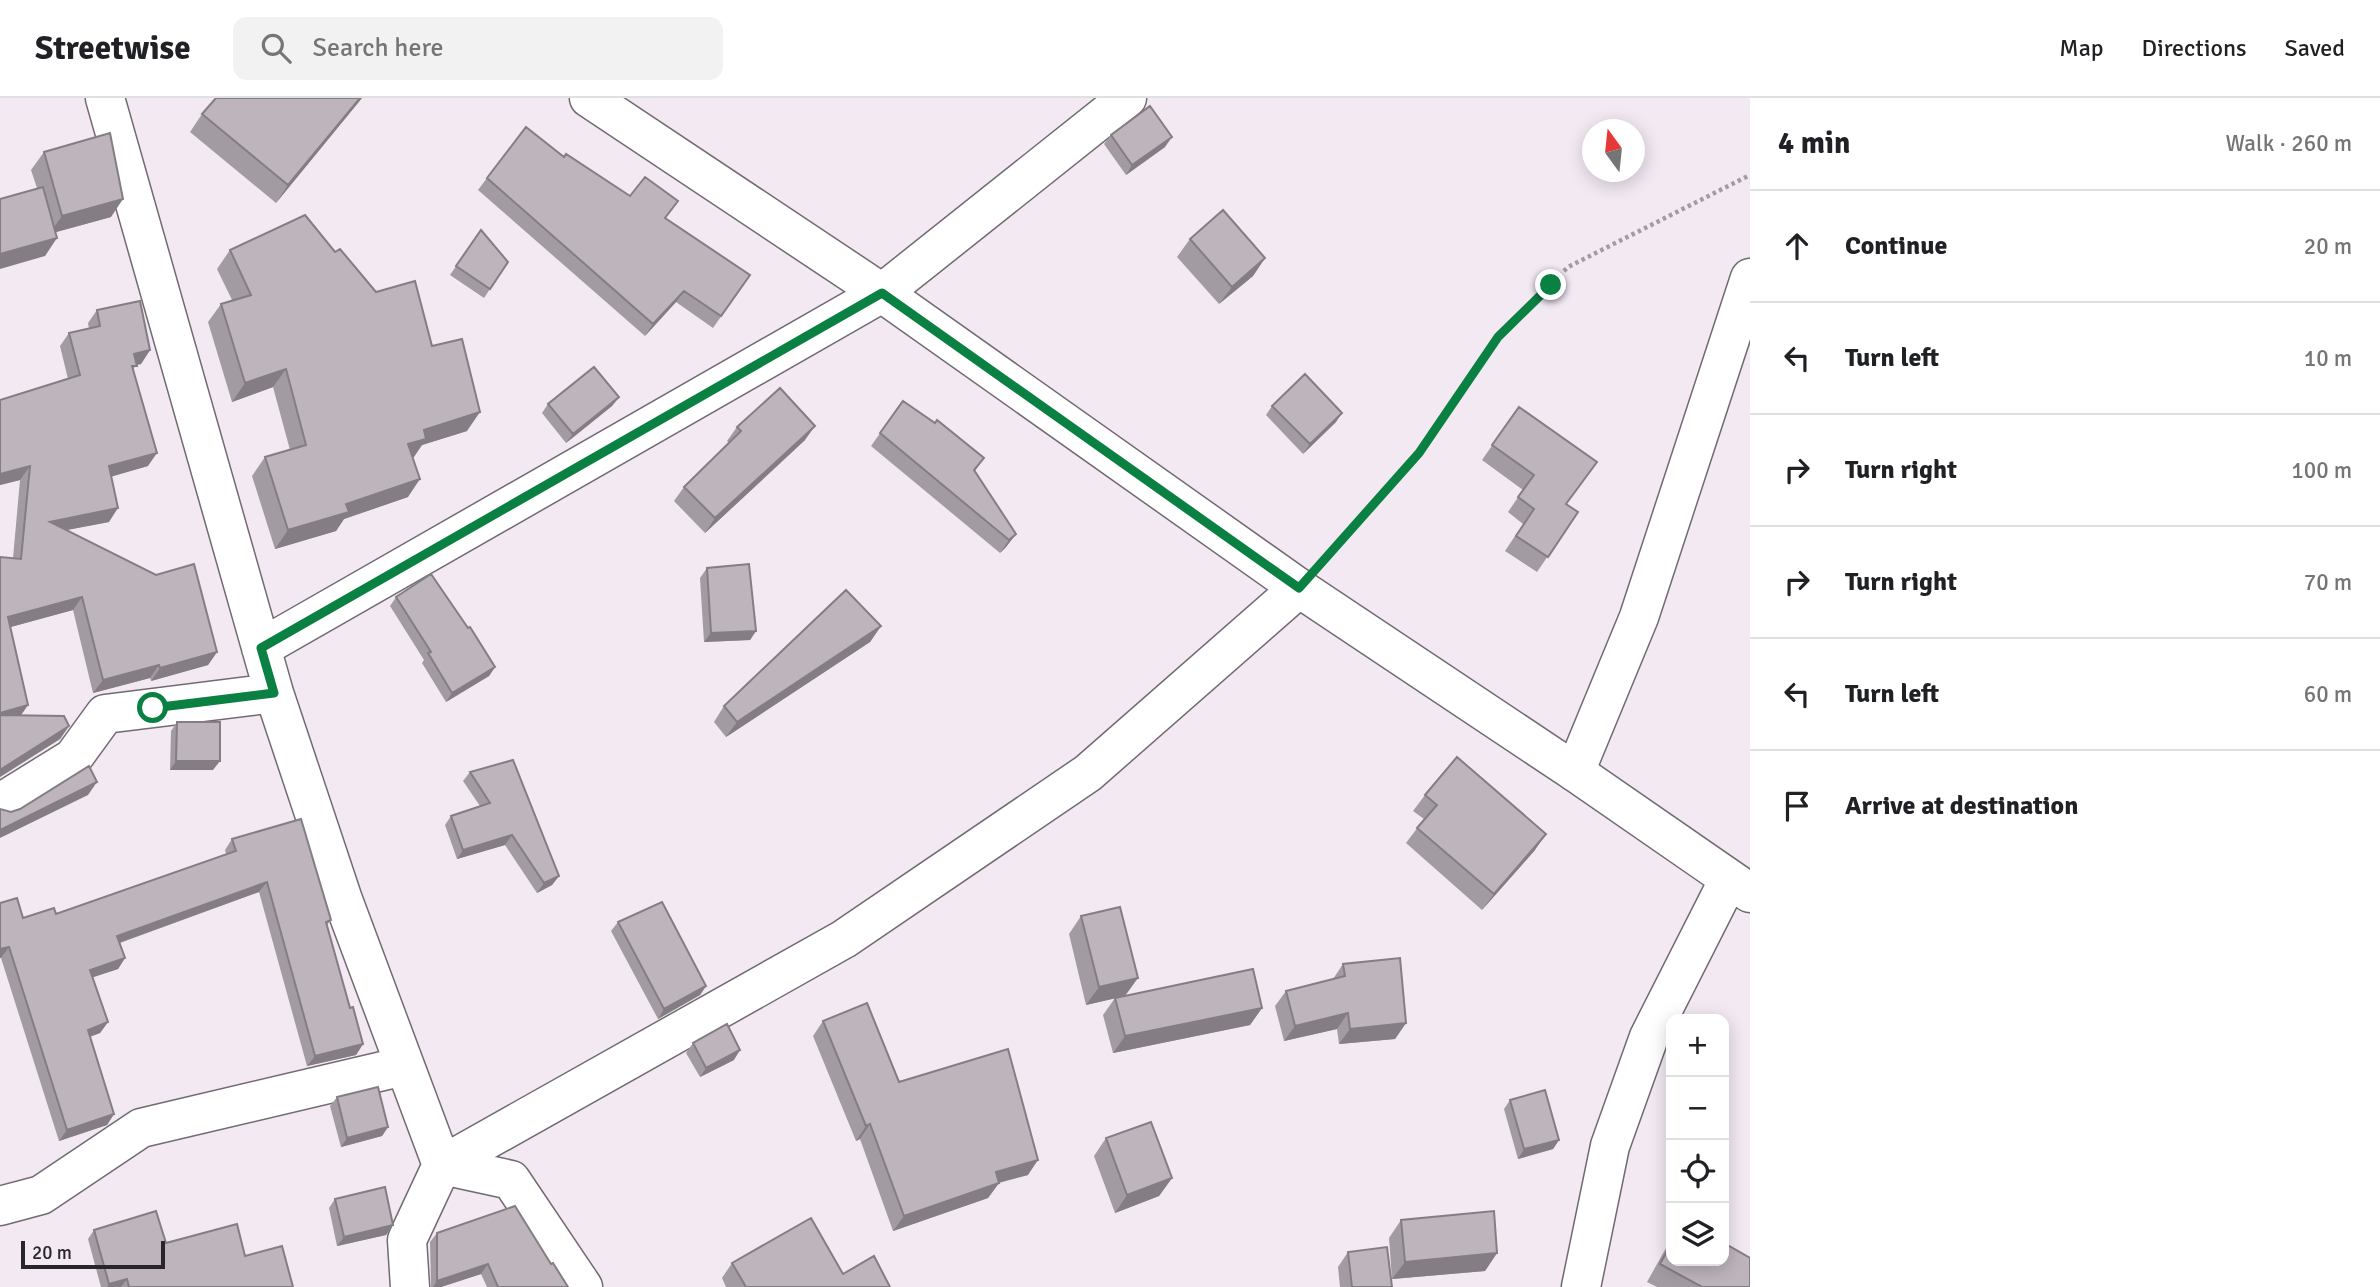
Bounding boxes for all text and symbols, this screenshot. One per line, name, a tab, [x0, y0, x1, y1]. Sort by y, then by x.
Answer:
search box	[233, 17, 723, 80]
text: Streetwise	[35, 28, 191, 69]
icon: search	[257, 29, 295, 67]
text: Search here	[313, 32, 444, 64]
text: Map	[2059, 33, 2104, 63]
text: Directions	[2142, 33, 2247, 63]
text: Saved	[2285, 33, 2345, 63]
north arrow	[1582, 119, 1645, 182]
text: 4 min	[1778, 125, 1850, 162]
text: Walk · 260 m	[2226, 129, 2352, 158]
icon: ahead	[1778, 227, 1816, 265]
text: Continue	[1845, 230, 1947, 262]
text: 20 m	[2304, 232, 2352, 261]
route end	[1535, 269, 1566, 300]
icon: left	[1778, 339, 1816, 377]
text: Turn left	[1845, 342, 1939, 374]
text: 10 m	[2304, 344, 2352, 373]
icon: right	[1778, 451, 1816, 489]
text: Turn right	[1845, 454, 1957, 486]
text: 100 m	[2291, 456, 2352, 485]
icon: right	[1778, 563, 1816, 601]
text: Turn right	[1845, 566, 1957, 598]
text: 70 m	[2304, 568, 2352, 597]
icon: left	[1778, 675, 1816, 713]
text: Turn left	[1845, 678, 1939, 710]
text: 60 m	[2304, 680, 2352, 709]
route start	[137, 692, 168, 723]
icon: arrive	[1778, 787, 1816, 825]
text: Arrive at destination	[1845, 790, 2078, 822]
map controls	[1666, 1014, 1729, 1266]
button: +	[1666, 1014, 1729, 1077]
button: −	[1666, 1077, 1729, 1140]
button: locate	[1666, 1140, 1729, 1203]
button: layers	[1666, 1203, 1729, 1266]
scale bar	[21, 1238, 164, 1270]
text: 20 m	[32, 1241, 72, 1265]

